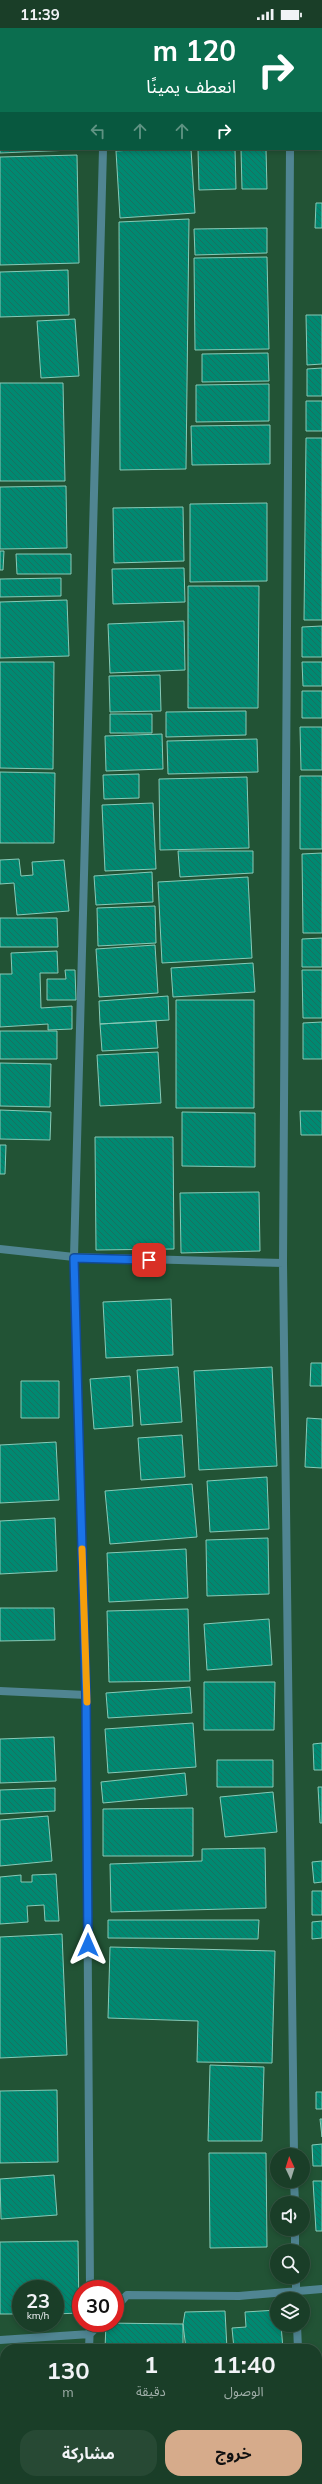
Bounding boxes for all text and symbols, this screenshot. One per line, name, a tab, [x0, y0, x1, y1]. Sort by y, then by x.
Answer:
text: 11:39	[20, 5, 60, 24]
text: 120 m	[153, 33, 236, 68]
icon: right	[250, 44, 302, 96]
text: انعطف يمينًا	[146, 75, 236, 98]
icon: left	[87, 120, 109, 142]
icon: ahead	[129, 120, 151, 142]
icon: ahead	[171, 120, 193, 142]
icon: right	[213, 120, 235, 142]
pin	[132, 1243, 166, 1277]
icon: arrive	[138, 1249, 160, 1271]
position arrow	[67, 1924, 109, 1966]
north arrow	[270, 2148, 310, 2188]
map controls	[270, 2148, 310, 2332]
button: sound	[270, 2196, 310, 2236]
button: search	[270, 2244, 310, 2284]
speed limit sign: 30	[72, 2280, 124, 2332]
text: 23	[26, 2288, 50, 2313]
button: layers	[270, 2292, 310, 2332]
text: km/h	[27, 2309, 49, 2322]
text: 1	[144, 2349, 158, 2379]
text: 11:40	[212, 2349, 276, 2379]
text: 130	[46, 2355, 90, 2385]
text: دقيقة	[136, 2383, 166, 2399]
text: الوصول	[224, 2383, 264, 2399]
text: m	[62, 2384, 74, 2400]
button: مشاركة	[20, 2430, 157, 2476]
button: خروج	[165, 2430, 302, 2476]

